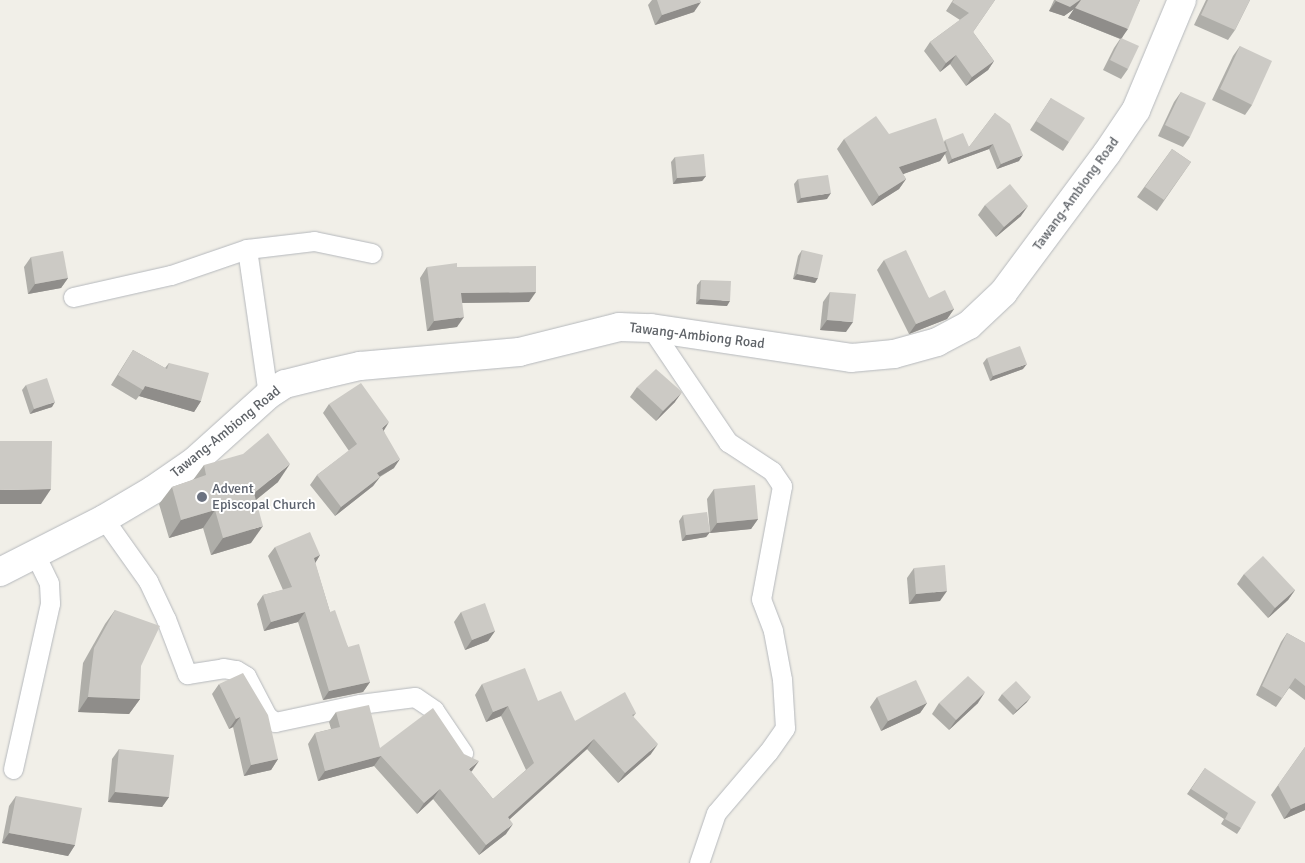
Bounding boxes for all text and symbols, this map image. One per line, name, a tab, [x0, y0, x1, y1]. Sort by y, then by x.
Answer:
street label: Tawang-Ambiong Road	[1029, 134, 1123, 254]
street label: Tawang-Ambiong Road	[628, 319, 766, 353]
street label: Tawang-Ambiong Road	[168, 383, 284, 481]
place label: Advent Episcopal Church	[212, 481, 316, 514]
marker: Advent Episcopal Church	[196, 491, 208, 503]

